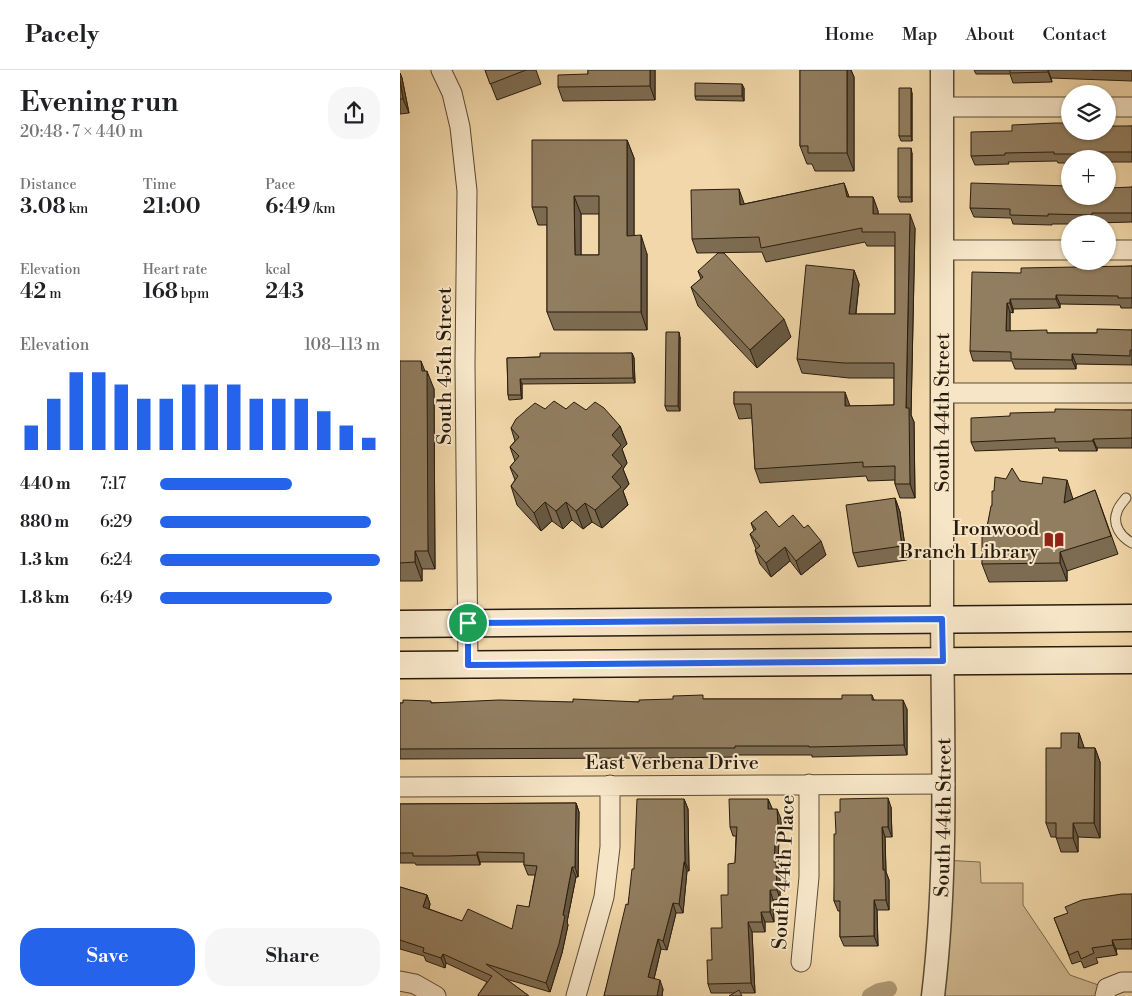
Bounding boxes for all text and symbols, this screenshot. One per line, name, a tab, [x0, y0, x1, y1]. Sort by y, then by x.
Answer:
text: Pacely	[25, 20, 99, 50]
text: Home	[825, 23, 874, 46]
text: Map	[902, 23, 938, 46]
text: About	[966, 23, 1015, 46]
text: Contact	[1043, 23, 1107, 46]
text: Evening run	[20, 85, 179, 120]
map controls	[1061, 85, 1116, 270]
button: layers	[1061, 85, 1116, 140]
button: share	[328, 87, 380, 139]
text: 20:48 · 7 × 440 m	[20, 122, 143, 142]
button: +	[1061, 150, 1116, 205]
text: Distance	[20, 176, 77, 194]
text: Time	[143, 176, 176, 194]
text: Pace	[265, 176, 295, 194]
text: 3.08	[20, 194, 66, 220]
text: 21:00	[143, 194, 200, 220]
text: 6:49	[265, 194, 310, 220]
text: km	[66, 200, 88, 218]
text: /km	[310, 200, 336, 218]
button: −	[1061, 215, 1116, 270]
text: Elevation	[20, 261, 81, 279]
text: Heart rate	[143, 261, 207, 279]
text: kcal	[265, 261, 291, 279]
text: 42	[20, 279, 46, 305]
text: 168	[143, 279, 178, 305]
text: 243	[265, 279, 304, 305]
text: m	[46, 285, 61, 303]
text: bpm	[178, 285, 209, 303]
street label: South 45th Street	[433, 287, 458, 445]
street label: South 44th Street	[931, 333, 956, 492]
text: Elevation	[20, 335, 89, 355]
text: 108–113 m	[304, 335, 380, 355]
text: 440 m	[20, 474, 70, 494]
text: 7:17	[100, 474, 126, 494]
text: 880 m	[20, 512, 69, 532]
text: 6:29	[100, 512, 132, 532]
place label: Ironwood Branch Library	[898, 517, 1040, 565]
library icon: Ironwood Branch Library	[1043, 529, 1065, 551]
text: 1.3 km	[20, 550, 69, 570]
text: 6:24	[100, 550, 132, 570]
text: 1.8 km	[20, 588, 69, 608]
text: 6:49	[100, 588, 133, 608]
pin	[447, 602, 489, 644]
icon: arrive	[454, 609, 482, 637]
street label: South 44th Street	[930, 738, 958, 898]
street label: East Verbena Drive	[585, 751, 759, 776]
street label: South 44th Place	[768, 794, 801, 950]
button: Save	[20, 928, 195, 986]
button: Share	[205, 928, 380, 986]

